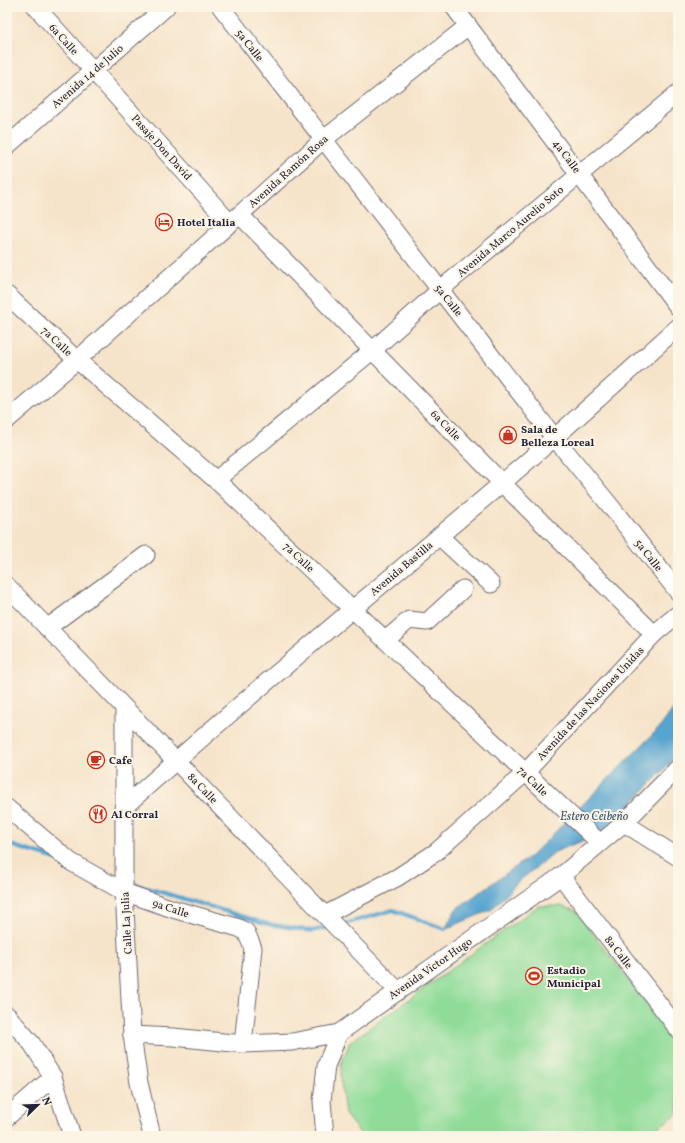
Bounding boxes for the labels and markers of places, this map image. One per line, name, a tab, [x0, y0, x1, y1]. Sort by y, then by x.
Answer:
hotel icon: Hotel Italia	[154, 212, 174, 232]
place label: Hotel Italia	[177, 216, 235, 231]
place label: Sala de Belleza Loreal	[521, 423, 595, 451]
shop icon: Sala de Belleza Loreal	[498, 425, 518, 445]
cafe icon: Cafe	[86, 750, 106, 770]
place label: Cafe	[109, 754, 132, 769]
restaurant icon: Al Corral	[88, 804, 108, 824]
place label: Al Corral	[111, 808, 159, 823]
place label: Estadio Municipal	[547, 964, 601, 992]
sports icon: Estadio Municipal	[524, 966, 544, 986]

